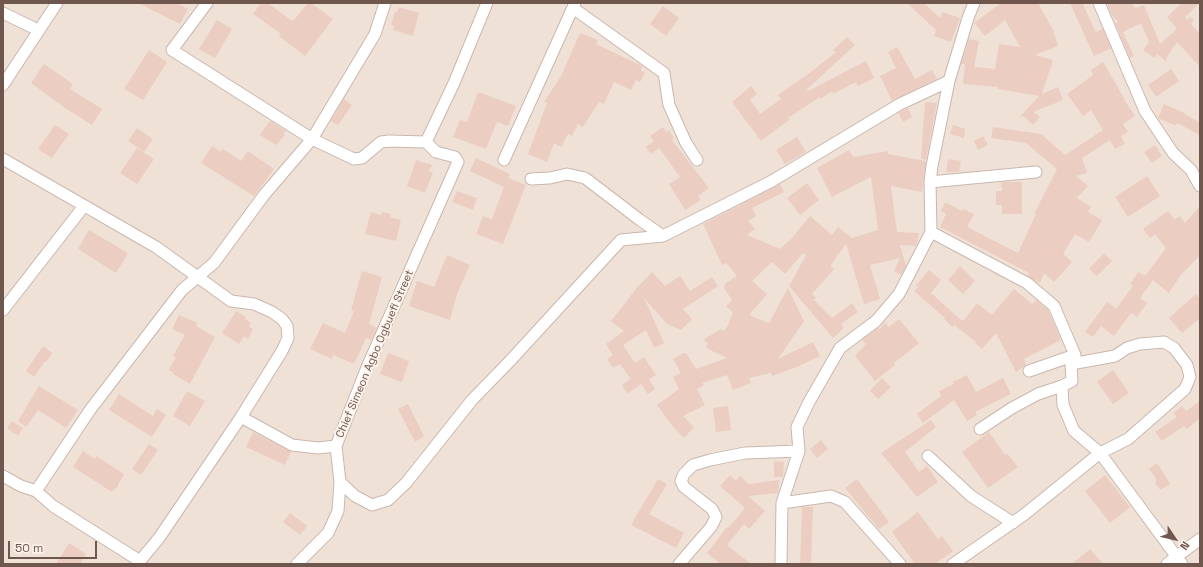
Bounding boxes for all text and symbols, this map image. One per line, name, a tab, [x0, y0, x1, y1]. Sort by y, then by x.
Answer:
street label: Chief Simeon Agbo Ogbuefi Street	[334, 268, 416, 440]
north arrow	[1155, 519, 1195, 559]
scale bar	[10, 533, 99, 559]
text: N	[1177, 539, 1193, 553]
text: 50 m	[15, 540, 43, 556]

